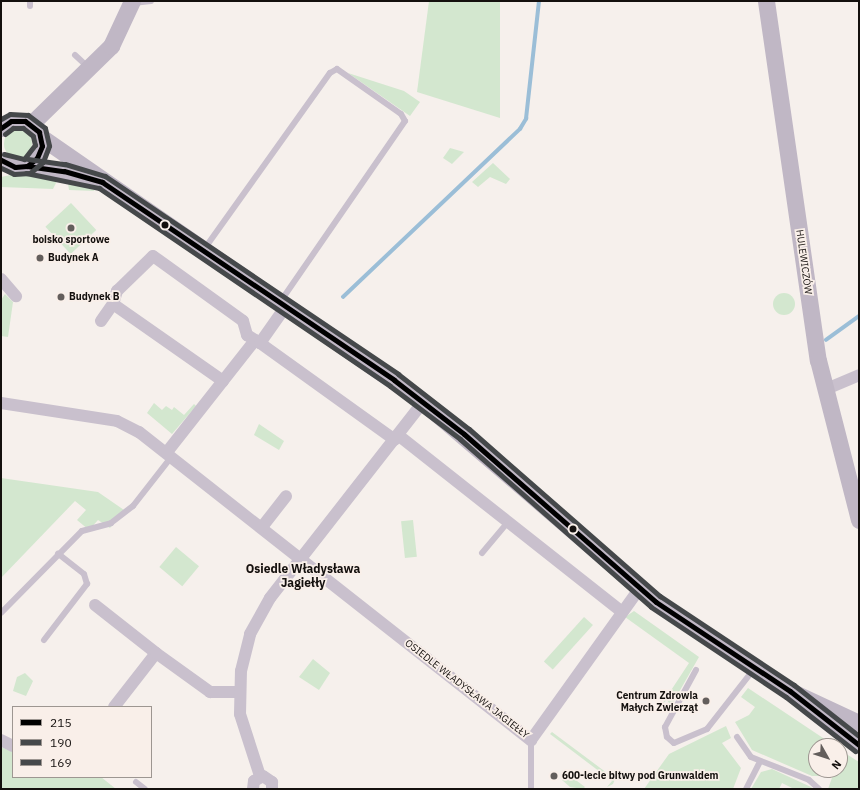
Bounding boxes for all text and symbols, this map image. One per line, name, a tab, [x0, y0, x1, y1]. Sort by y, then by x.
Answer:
unlabelled marker	[160, 220, 170, 230]
marker: boisko sportowe	[66, 223, 76, 233]
street label: HULEWICZÓW	[794, 229, 814, 295]
place label: boisko sportowe	[32, 234, 110, 246]
place label: Budynek A	[48, 252, 99, 264]
marker: Budynek A	[35, 253, 45, 263]
place label: Budynek B	[69, 291, 119, 303]
marker: Budynek B	[56, 292, 66, 302]
unlabelled marker	[568, 524, 578, 534]
district label: Osiedle Władysława Jagiełły	[246, 562, 360, 590]
street label: OSIEDLE WŁADYSŁAWA JAGIEŁŁY	[403, 637, 531, 741]
place label: Centrum Zdrowia Małych Zwierząt	[616, 689, 698, 712]
marker: Centrum Zdrowia Małych Zwierząt	[701, 696, 711, 706]
legend	[12, 706, 152, 778]
text: 215	[50, 715, 72, 730]
text: 190	[50, 735, 72, 750]
north arrow	[808, 738, 848, 778]
text: 169	[50, 755, 72, 770]
text: N	[829, 757, 844, 772]
place label: 600-lecie bitwy pod Grunwaldem	[562, 770, 718, 782]
marker: 600-lecie bitwy pod Grunwaldem	[549, 771, 559, 781]

